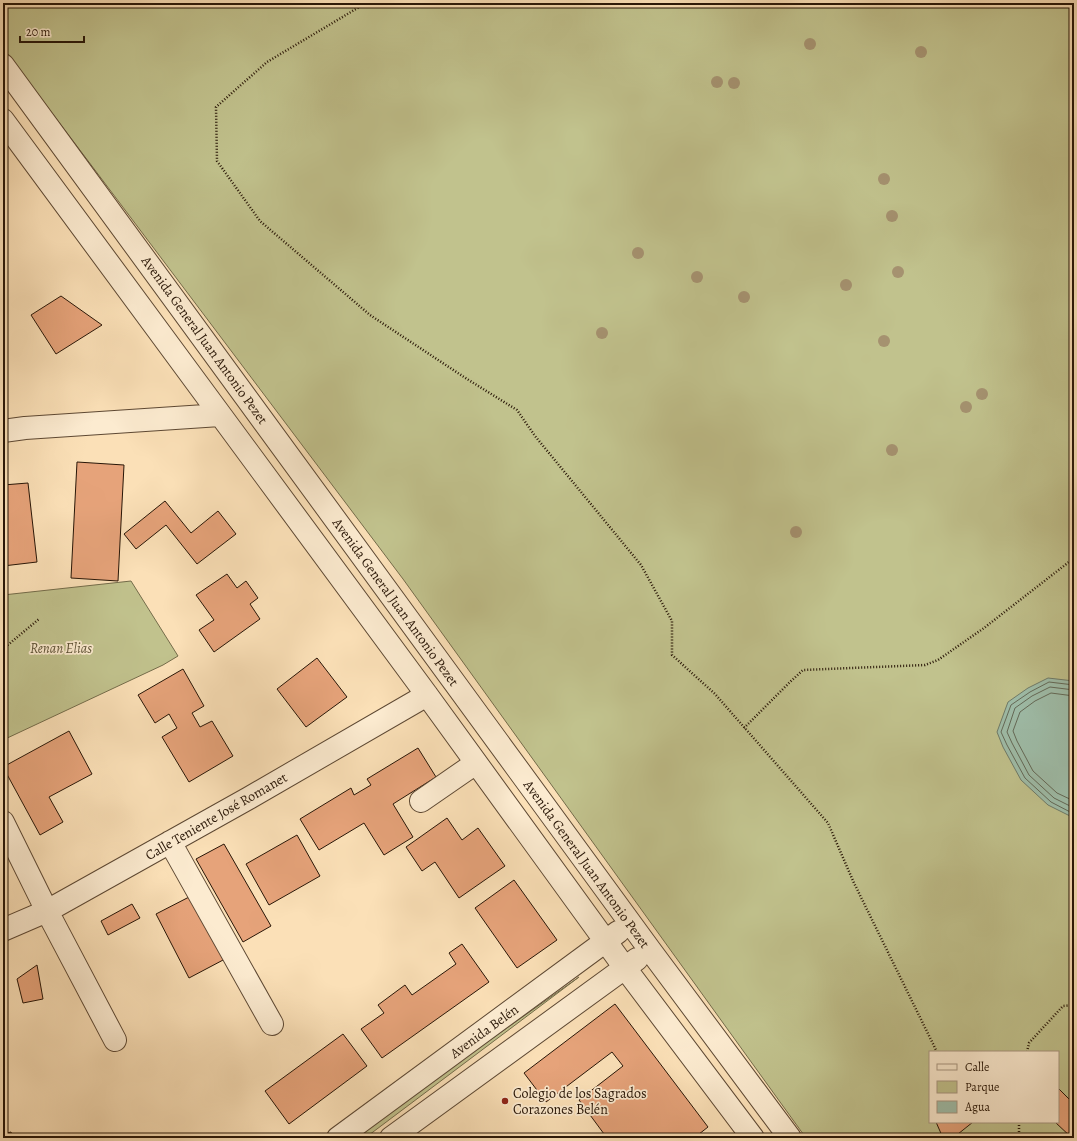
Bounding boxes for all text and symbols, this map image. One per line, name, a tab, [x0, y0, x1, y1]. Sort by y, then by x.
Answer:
scale bar	[20, 18, 84, 44]
text: 20 m	[26, 24, 50, 40]
street label: Avenida General Juan Antonio Pezet	[136, 251, 272, 429]
street label: Avenida General Juan Antonio Pezet	[327, 513, 463, 691]
park label: Renan Elias	[30, 639, 92, 658]
street label: Calle Teniente José Romanet	[142, 768, 291, 865]
street label: Avenida General Juan Antonio Pezet	[518, 775, 654, 953]
street label: Avenida Belén	[445, 1000, 523, 1063]
legend	[929, 1051, 1059, 1123]
text: Calle	[965, 1059, 989, 1075]
text: Parque	[965, 1079, 1000, 1095]
place label: Colegio de los Sagrados Corazones Belén	[513, 1084, 647, 1119]
marker: Colegio de los Sagrados Corazones Belén	[500, 1096, 510, 1106]
text: Agua	[964, 1099, 991, 1115]

